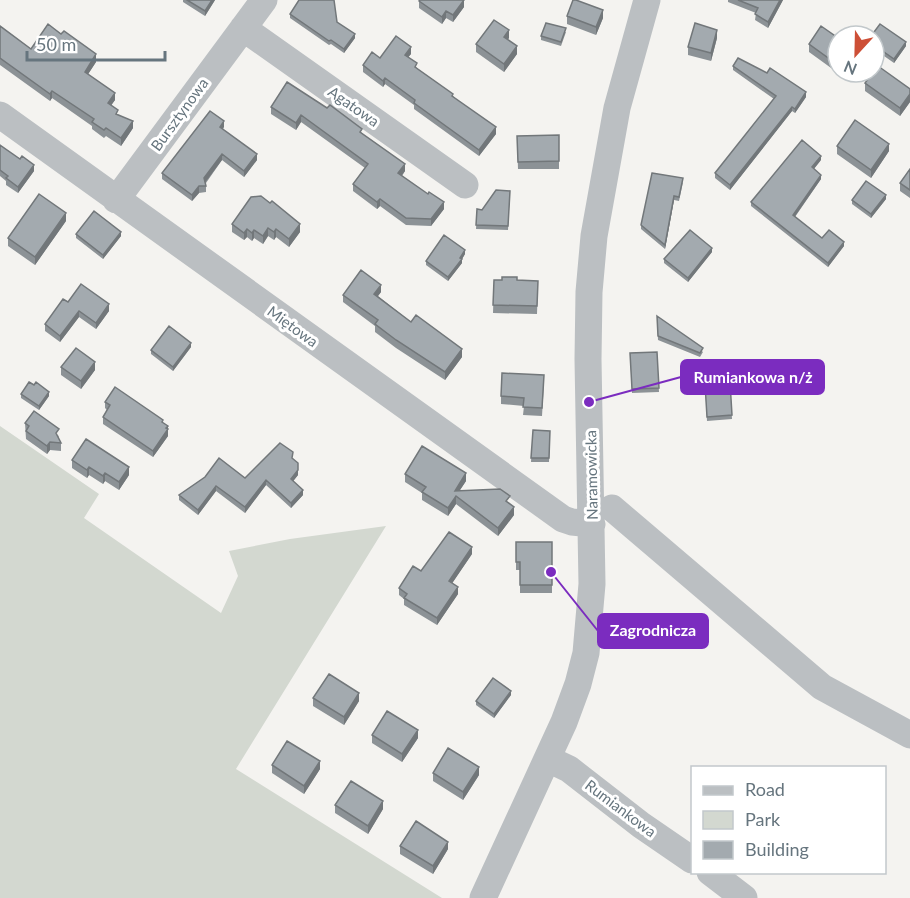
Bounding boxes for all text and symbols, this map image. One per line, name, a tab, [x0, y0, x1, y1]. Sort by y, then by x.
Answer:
scale bar	[27, 24, 165, 62]
north arrow	[826, 24, 886, 84]
text: 50 m	[36, 33, 76, 55]
text: N	[841, 57, 859, 79]
street label: Bursztynowa	[147, 74, 211, 154]
street label: Agatowa	[325, 82, 383, 130]
street label: Miętowa	[264, 302, 322, 350]
callout: Rumiankowa n/ż	[681, 360, 824, 394]
text: Rumiankowa n/ż	[693, 367, 813, 386]
street label: Naramowicka	[581, 430, 601, 520]
callout: Zagrodnicza	[598, 614, 708, 648]
text: Zagrodnicza	[610, 620, 696, 639]
legend	[691, 766, 886, 874]
street label: Rumiankowa	[582, 776, 660, 840]
text: Road	[745, 778, 785, 800]
text: Park	[745, 808, 781, 830]
text: Building	[745, 838, 809, 860]

